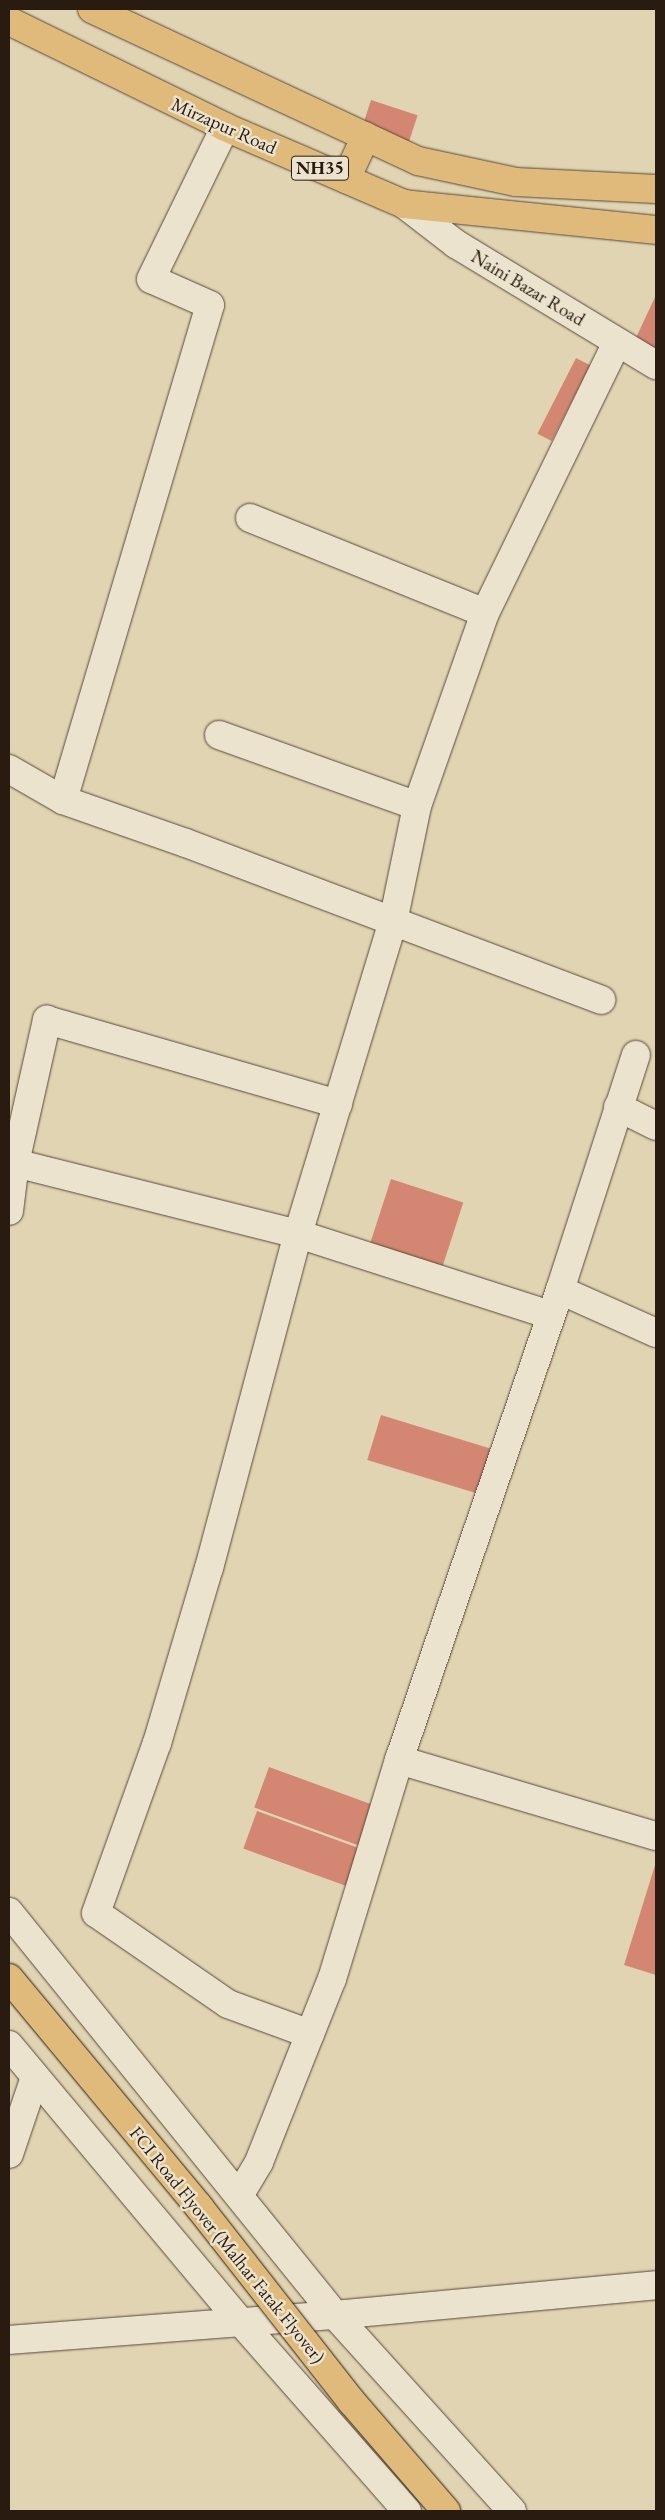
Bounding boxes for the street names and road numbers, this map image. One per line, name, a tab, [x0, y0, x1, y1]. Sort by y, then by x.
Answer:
street label: Mirzapur Road	[168, 93, 280, 159]
road number: NH35	[290, 152, 350, 184]
street label: Naini Bazar Road	[467, 245, 589, 331]
street label: FCI Road Flyover (Malhar Fatak Flyover)	[124, 2122, 330, 2368]

